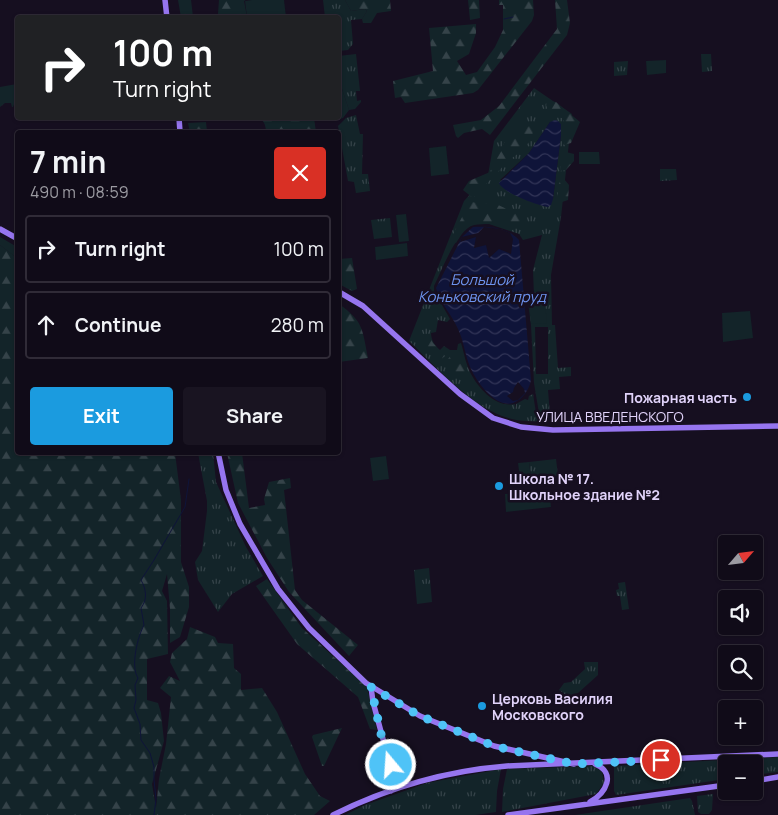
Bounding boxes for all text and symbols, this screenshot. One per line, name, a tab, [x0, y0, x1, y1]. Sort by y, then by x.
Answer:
text: 100 m	[113, 29, 213, 77]
icon: right	[30, 35, 95, 100]
text: Turn right	[113, 74, 211, 104]
text: 7 min	[30, 141, 106, 182]
button: close	[274, 147, 326, 199]
text: 490 m · 08:59	[30, 181, 129, 203]
icon: right	[32, 235, 60, 263]
text: Turn right	[75, 236, 165, 262]
text: 100 m	[273, 236, 324, 262]
water label: Большой Коньковский пруд	[418, 269, 547, 307]
icon: ahead	[32, 311, 60, 339]
text: Continue	[75, 312, 161, 338]
text: 280 m	[271, 312, 324, 338]
button: Exit	[30, 387, 173, 445]
button: Share	[183, 387, 326, 445]
place label: Пожарная часть	[624, 388, 737, 407]
marker: Пожарная часть	[741, 391, 753, 403]
street label: УЛИЦА ВВЕДЕНСКОГО	[536, 407, 684, 426]
place label: Школа № 17. Школьное здание №2	[509, 469, 660, 504]
marker: Школа № 17. Школьное здание №2	[493, 480, 505, 492]
north arrow	[718, 535, 762, 580]
map controls	[718, 535, 763, 800]
button: sound	[718, 590, 763, 635]
button: search	[718, 645, 763, 690]
place label: Церковь Василия Московского	[492, 689, 613, 724]
marker: Церковь Василия Московского	[476, 700, 488, 712]
button: +	[718, 700, 763, 745]
position arrow	[364, 738, 416, 790]
pin	[640, 739, 682, 781]
icon: arrive	[647, 746, 675, 774]
button: −	[718, 755, 763, 800]

